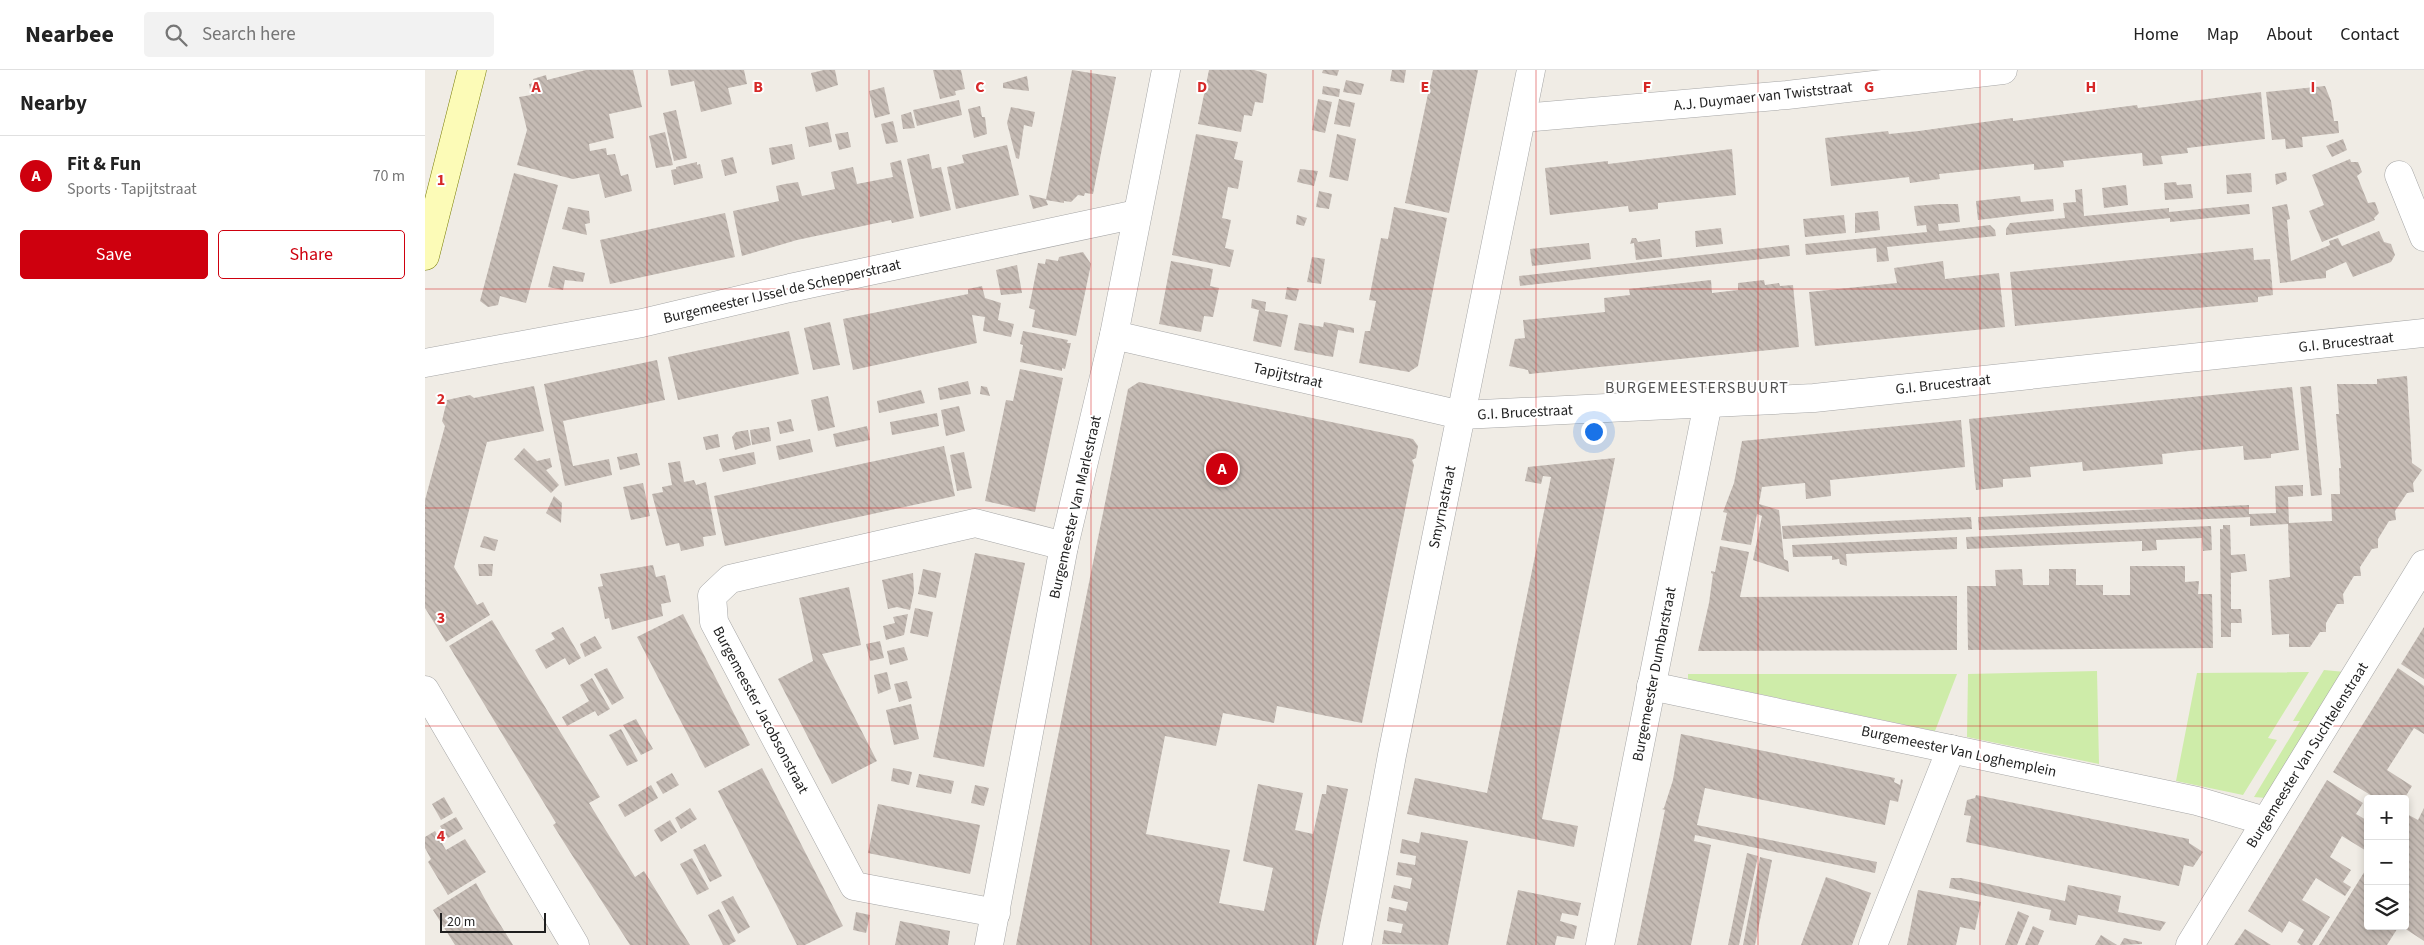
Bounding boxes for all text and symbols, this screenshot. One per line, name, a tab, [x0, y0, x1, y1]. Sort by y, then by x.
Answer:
search box	[144, 12, 494, 57]
text: Nearbee	[25, 17, 114, 52]
icon: search	[162, 21, 190, 49]
text: Search here	[202, 21, 296, 48]
text: Home	[2133, 22, 2179, 47]
text: Map	[2207, 22, 2239, 47]
text: About	[2267, 22, 2312, 47]
text: Contact	[2340, 22, 2399, 47]
text: A	[530, 76, 541, 98]
text: B	[753, 76, 763, 98]
text: C	[975, 76, 985, 98]
text: D	[1197, 76, 1207, 98]
text: E	[1421, 76, 1429, 98]
text: F	[1643, 76, 1651, 98]
text: G	[1864, 76, 1874, 98]
text: H	[2086, 76, 2096, 98]
text: I	[2311, 76, 2315, 98]
street label: A.J. Duymaer van Twiststraat	[1673, 77, 1854, 116]
text: Nearby	[20, 88, 87, 118]
text: Fit & Fun	[67, 151, 141, 178]
text: A	[31, 165, 41, 187]
text: 70 m	[373, 165, 405, 187]
text: 1	[437, 169, 445, 191]
text: Sports · Tapijtstraat	[67, 178, 197, 200]
button: Save	[20, 230, 208, 279]
button: Share	[218, 230, 405, 279]
street label: Burgemeester IJssel de Schepperstraat	[661, 254, 903, 329]
street label: G.I. Brucestraat	[2297, 327, 2395, 358]
street label: Tapijtstraat	[1251, 357, 1325, 394]
street label: G.I. Brucestraat	[1894, 369, 1992, 400]
district label: BURGEMEESTERSBUURT	[1605, 377, 1789, 399]
text: 2	[437, 388, 445, 410]
street label: G.I. Brucestraat	[1477, 400, 1573, 425]
street label: Burgemeester Van Marlestraat	[1044, 413, 1107, 601]
your location	[1581, 419, 1607, 445]
pin: A	[1206, 450, 1238, 488]
street label: Smyrnastraat	[1423, 464, 1462, 551]
street label: Burgemeester Dumbarstraat	[1627, 585, 1682, 763]
text: 3	[437, 607, 445, 629]
street label: Burgemeester Jacobsonstraat	[707, 623, 814, 798]
street label: Burgemeester Van Suchtelenstraat	[2241, 658, 2373, 852]
street label: Burgemeester Van Loghemplein	[1859, 721, 2058, 782]
map controls	[2364, 795, 2409, 930]
button: +	[2364, 795, 2409, 840]
text: 4	[437, 825, 446, 847]
button: −	[2364, 840, 2409, 885]
button: layers	[2364, 885, 2409, 930]
scale bar	[440, 910, 546, 933]
text: 20 m	[447, 912, 475, 932]

